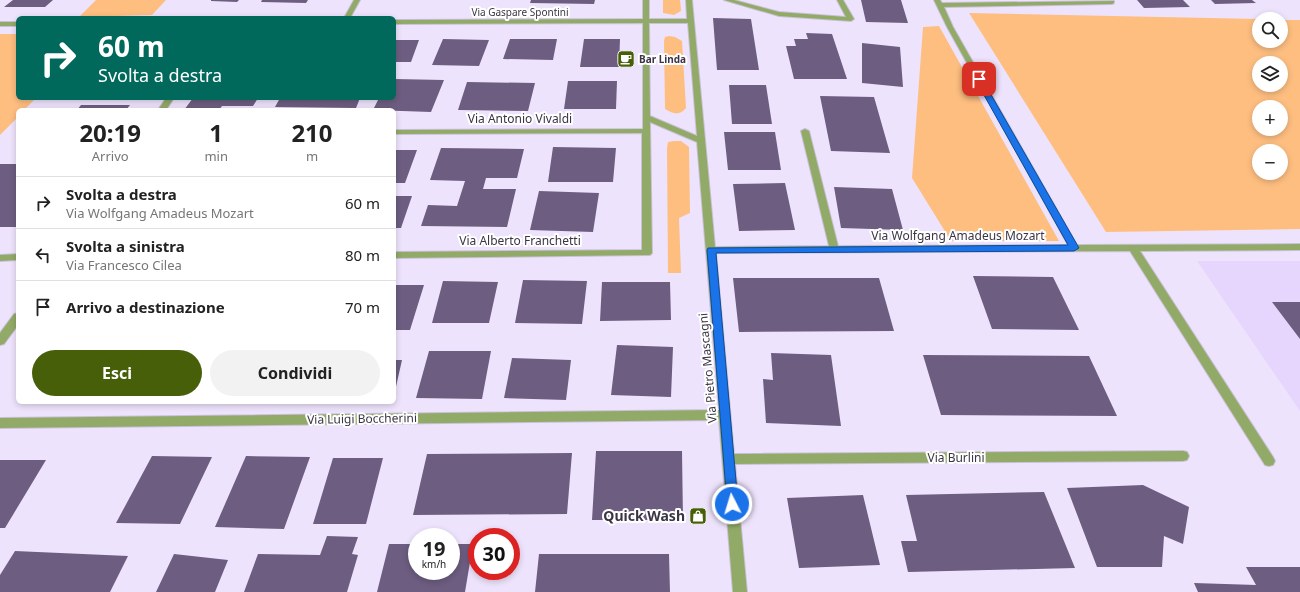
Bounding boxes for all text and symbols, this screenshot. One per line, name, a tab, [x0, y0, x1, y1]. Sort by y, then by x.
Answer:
street label: Via Gaspare Spontini	[471, 5, 569, 19]
map controls	[1252, 12, 1288, 180]
button: search	[1252, 12, 1288, 48]
text: 60 m	[98, 27, 165, 65]
icon: right	[32, 32, 84, 84]
cafe icon: Bar Linda	[616, 49, 636, 69]
place label: Bar Linda	[639, 52, 686, 66]
button: layers	[1252, 56, 1288, 92]
pin	[962, 62, 996, 96]
text: Svolta a destra	[98, 63, 222, 87]
icon: arrive	[968, 68, 990, 90]
button: +	[1252, 100, 1288, 136]
street label: Via Antonio Vivaldi	[468, 110, 572, 127]
text: 20:19	[79, 116, 141, 149]
text: 1	[209, 116, 223, 149]
text: 210	[291, 116, 333, 149]
button: −	[1252, 144, 1288, 180]
text: Arrivo	[92, 147, 129, 165]
text: min	[204, 147, 228, 165]
text: m	[306, 147, 318, 165]
text: Svolta a destra	[66, 184, 177, 204]
icon: right	[32, 192, 54, 214]
text: 60 m	[345, 193, 380, 213]
text: Via Wolfgang Amadeus Mozart	[66, 204, 254, 222]
street label: Via Wolfgang Amadeus Mozart	[871, 227, 1045, 244]
street label: Via Alberto Franchetti	[459, 232, 581, 249]
text: Svolta a sinistra	[66, 236, 185, 256]
icon: left	[32, 244, 54, 266]
text: 80 m	[345, 245, 380, 265]
text: Via Francesco Cilea	[66, 256, 182, 274]
icon: arrive	[32, 296, 54, 318]
text: Arrivo a destinazione	[66, 297, 225, 317]
text: 70 m	[345, 297, 380, 317]
street label: Via Pietro Mascagni	[694, 312, 721, 424]
button: Esci	[32, 350, 202, 396]
button: Condividi	[210, 350, 380, 396]
street label: Via Luigi Boccherini	[307, 409, 417, 428]
street label: Via Burlini	[927, 449, 985, 466]
position arrow	[711, 483, 753, 525]
place label: Quick Wash	[603, 506, 685, 525]
shop icon: Quick Wash	[688, 506, 708, 526]
speed limit sign: 30	[468, 528, 520, 580]
text: 19	[423, 535, 445, 562]
text: km/h	[422, 557, 446, 571]

